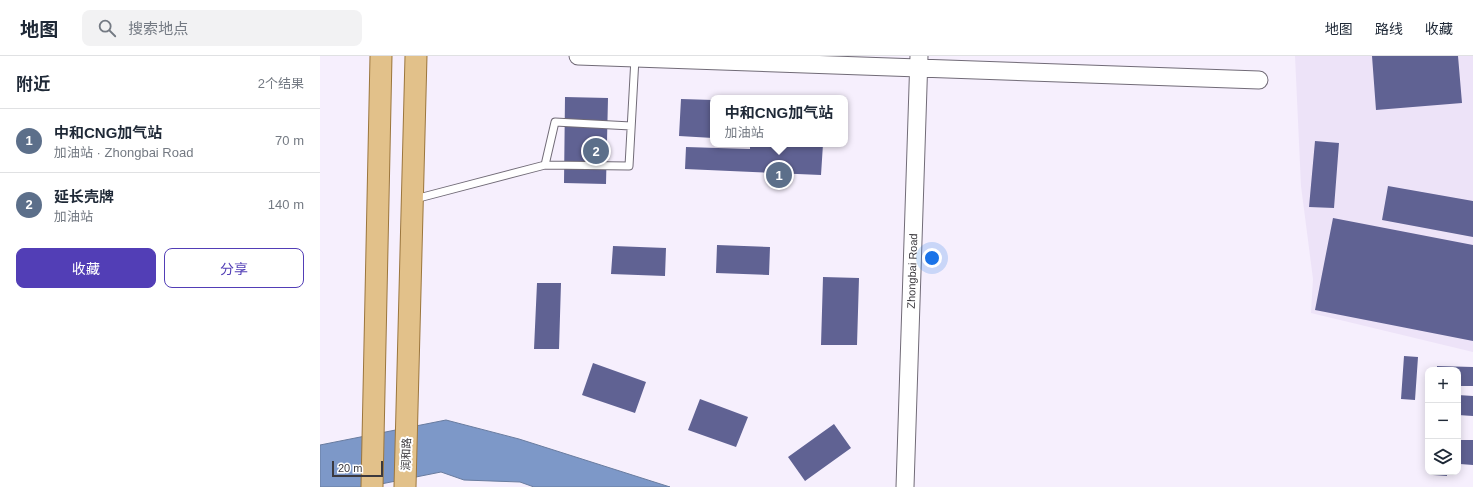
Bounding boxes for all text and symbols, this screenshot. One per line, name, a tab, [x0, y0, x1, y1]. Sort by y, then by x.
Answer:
search box	[82, 10, 362, 46]
icon: search	[96, 17, 118, 39]
text: 地图	[20, 19, 58, 40]
text: 搜索地点	[128, 20, 188, 37]
text: 地图	[1325, 21, 1353, 37]
text: 路线	[1375, 21, 1403, 37]
text: 收藏	[1425, 21, 1453, 37]
text: 附近	[16, 75, 50, 94]
text: 2个结果	[258, 76, 304, 91]
popup	[710, 95, 848, 147]
text: 中和CNG加气站	[725, 104, 833, 121]
text: 中和CNG加气站	[54, 124, 162, 141]
text: 加油站	[725, 125, 764, 140]
text: 1	[25, 133, 33, 148]
text: 70 m	[275, 133, 304, 148]
pin: 2	[583, 136, 609, 166]
text: 加油站 · Zhongbai Road	[54, 145, 193, 160]
pin: 1	[766, 160, 792, 190]
text: 延长壳牌	[54, 188, 114, 205]
text: 2	[25, 197, 33, 212]
text: 140 m	[268, 197, 304, 212]
text: 加油站	[54, 209, 93, 224]
street label: Zhongbai Road	[905, 233, 919, 309]
button: 收藏	[16, 248, 156, 288]
button: 分享	[164, 248, 304, 288]
your location	[922, 248, 942, 268]
map controls	[1425, 367, 1461, 475]
button: +	[1425, 367, 1461, 403]
button: −	[1425, 403, 1461, 439]
street label: 润和路	[399, 437, 413, 471]
button: layers	[1425, 439, 1461, 475]
scale bar	[332, 459, 383, 478]
text: 20 m	[338, 462, 362, 474]

